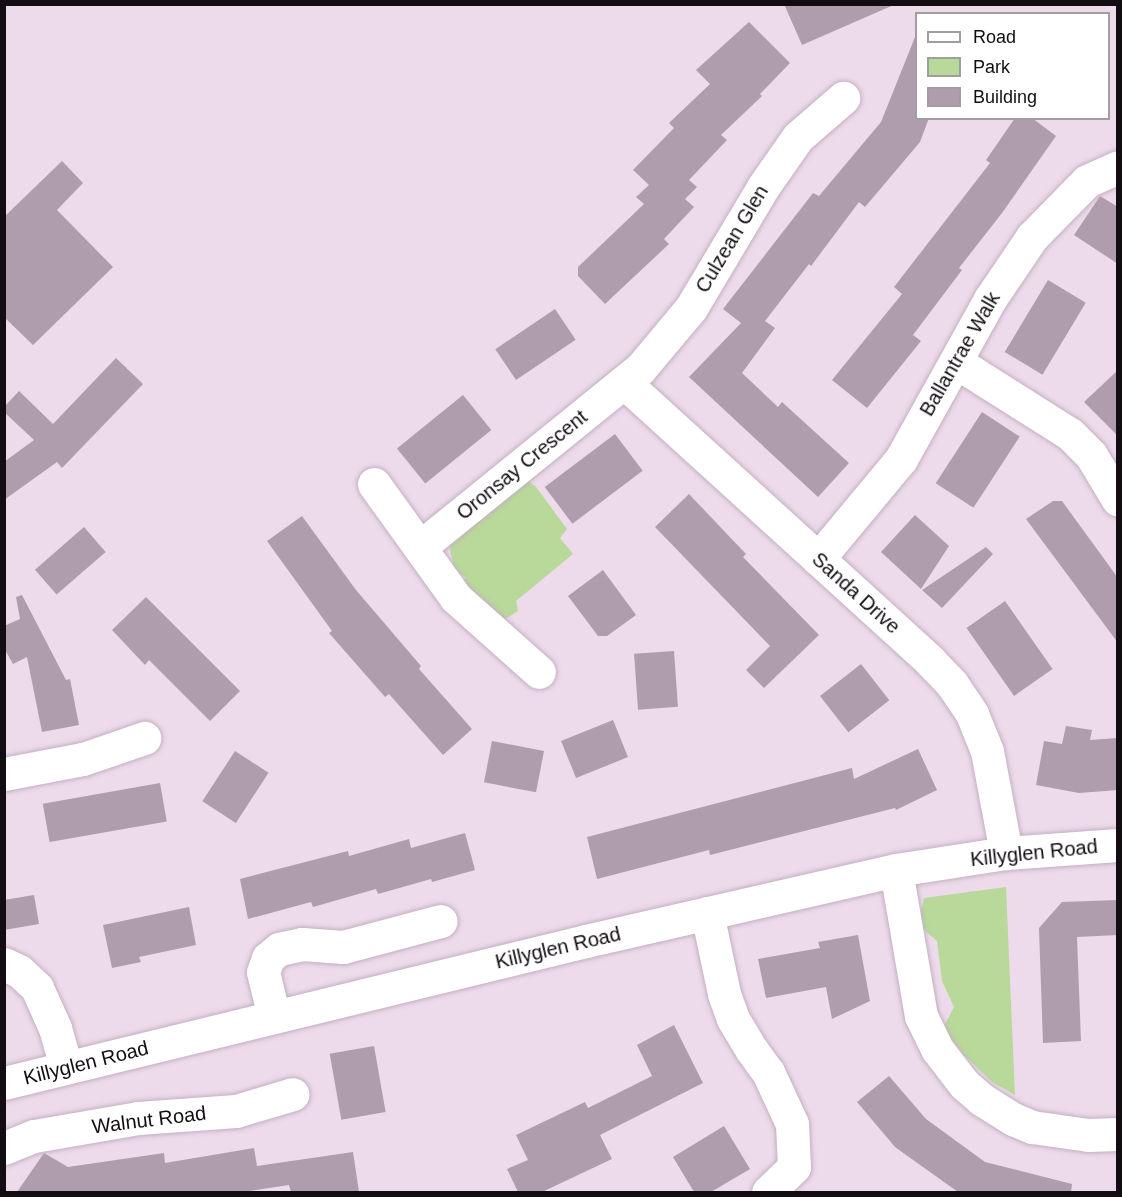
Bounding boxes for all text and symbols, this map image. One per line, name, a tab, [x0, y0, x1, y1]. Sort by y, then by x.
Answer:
legend	[915, 12, 1110, 120]
text: Road	[973, 27, 1016, 47]
text: Park	[973, 57, 1010, 77]
text: Building	[973, 87, 1037, 107]
street label: Culzean Glen	[691, 181, 773, 297]
street label: Ballantrae Walk	[915, 288, 1005, 420]
street label: Oronsay Crescent	[452, 405, 592, 525]
street label: Sanda Drive	[807, 547, 905, 639]
street label: Killyglen Road	[969, 834, 1099, 872]
street label: Killyglen Road	[493, 922, 623, 974]
street label: Killyglen Road	[21, 1036, 151, 1090]
street label: Walnut Road	[91, 1101, 207, 1139]

